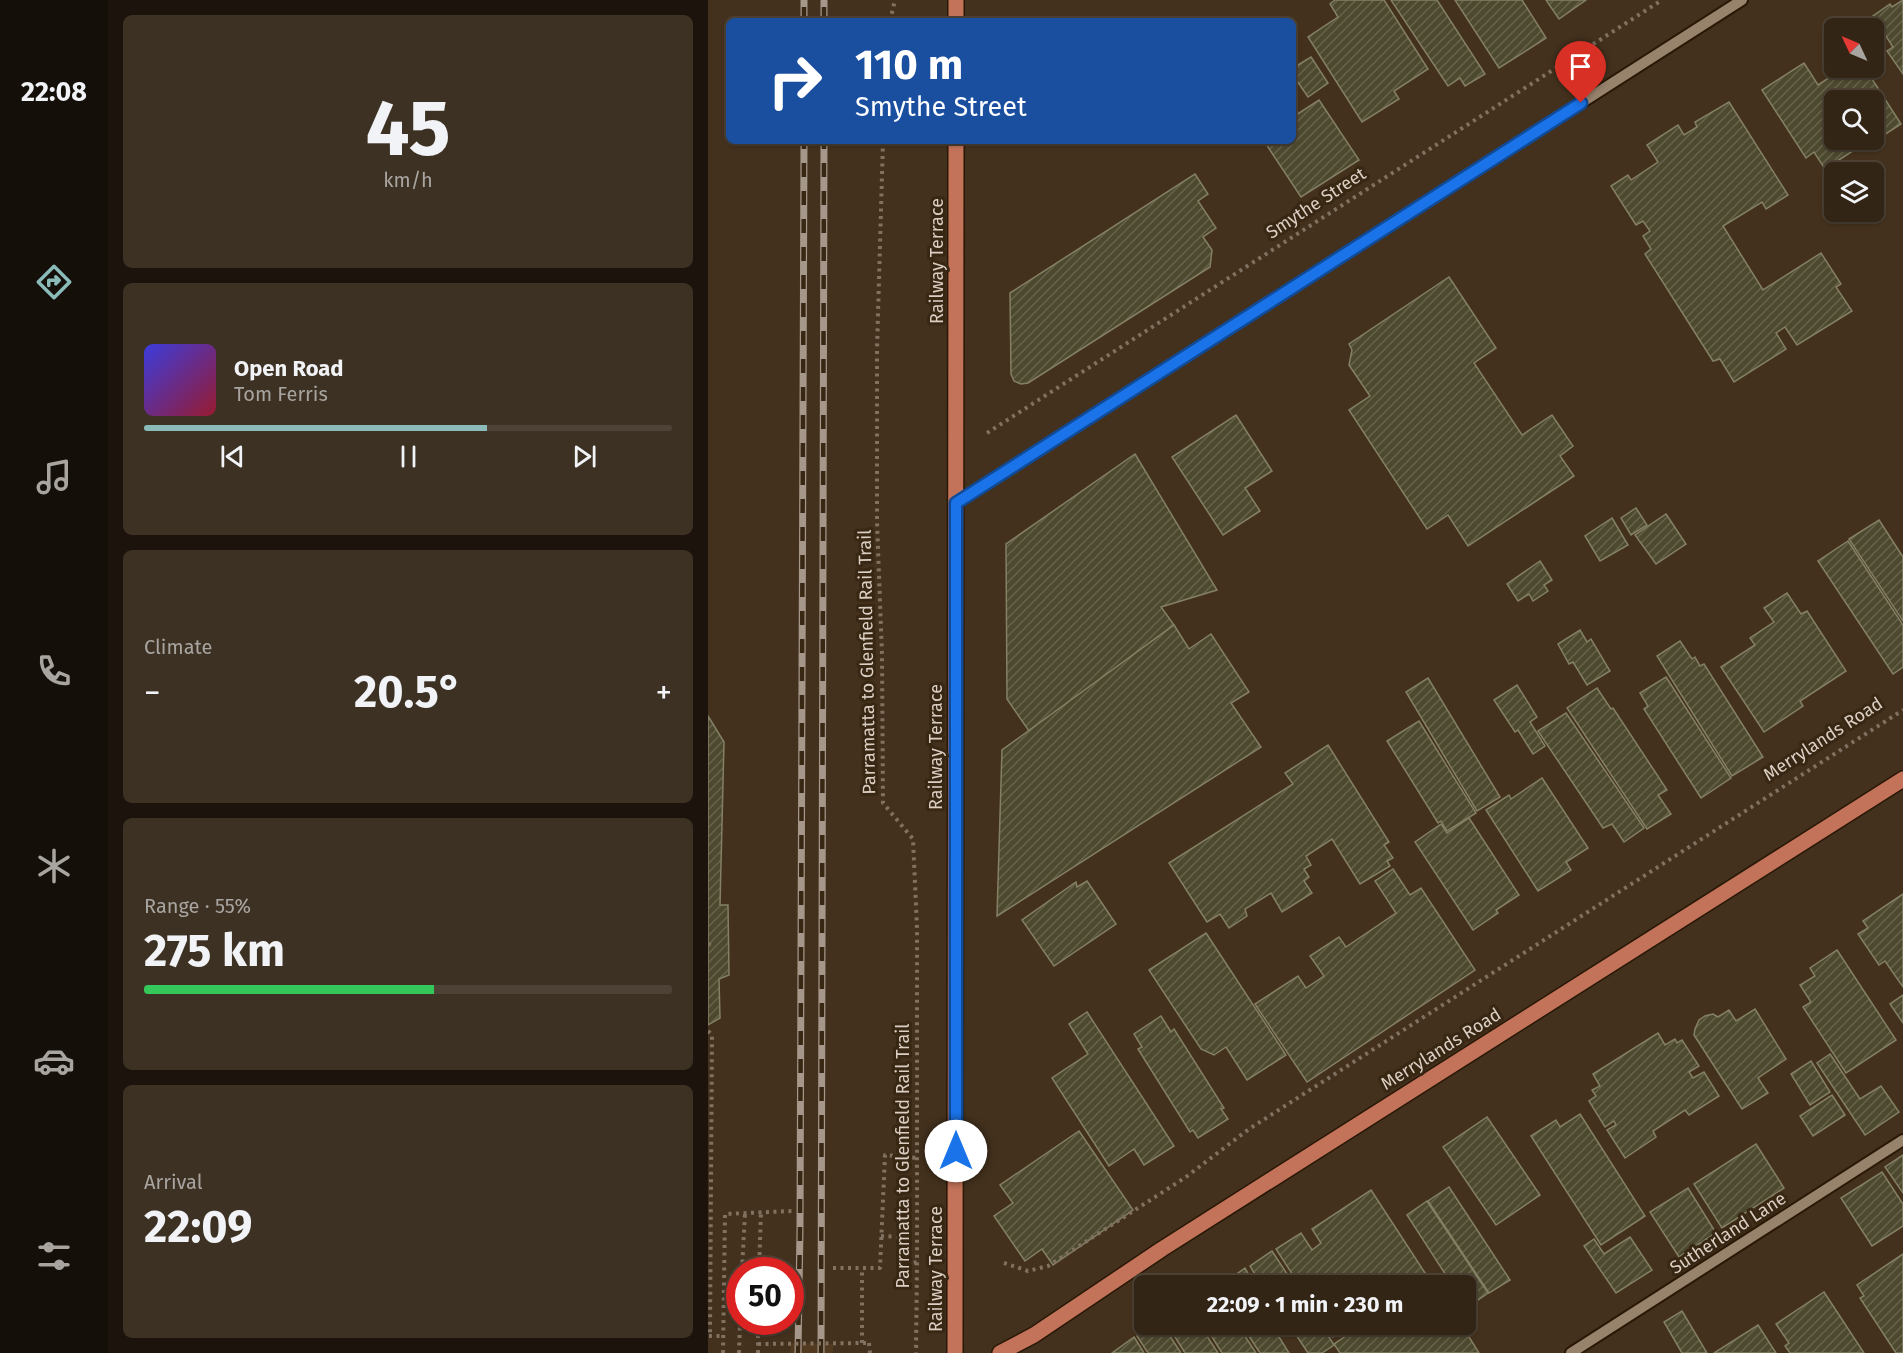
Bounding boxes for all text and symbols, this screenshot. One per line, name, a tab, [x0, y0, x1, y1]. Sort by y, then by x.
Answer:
north arrow	[1824, 18, 1884, 78]
map controls	[1824, 18, 1884, 222]
text: 110 m	[855, 40, 963, 90]
pin	[1555, 41, 1606, 103]
icon: right	[756, 42, 834, 120]
icon: arrive	[1564, 50, 1597, 83]
text: 22:08	[21, 76, 87, 108]
text: 45	[365, 82, 451, 176]
button: search	[1824, 90, 1884, 150]
text: Smythe Street	[855, 91, 1027, 123]
street label: Smythe Street	[1262, 162, 1370, 243]
button: layers	[1824, 162, 1884, 222]
text: km/h	[383, 168, 433, 192]
street label: Railway Terrace	[926, 198, 948, 324]
icon: directions	[33, 261, 75, 303]
text: Open Road	[234, 355, 344, 382]
text: Tom Ferris	[234, 382, 328, 406]
icon: previous	[216, 440, 249, 473]
icon: pause	[392, 440, 425, 473]
icon: next	[568, 440, 601, 473]
icon: music	[33, 456, 75, 498]
street label: Parramatta to Glenfield Rail Trail	[854, 529, 880, 795]
text: Climate	[144, 635, 212, 659]
icon: phone	[33, 650, 75, 692]
text: 20.5°	[354, 665, 462, 719]
text: −	[144, 673, 161, 713]
text: +	[656, 673, 672, 713]
street label: Railway Terrace	[925, 684, 947, 810]
street label: Merrylands Road	[1759, 692, 1887, 786]
icon: climate	[33, 845, 75, 887]
text: Range · 55%	[144, 894, 251, 918]
text: 275 km	[144, 924, 285, 978]
street label: Merrylands Road	[1377, 1003, 1505, 1095]
street label: Parramatta to Glenfield Rail Trail	[892, 1023, 914, 1289]
icon: car	[33, 1040, 75, 1082]
position arrow	[924, 1119, 988, 1183]
text: Arrival	[144, 1170, 203, 1194]
street label: Sutherland Lane	[1666, 1187, 1790, 1279]
text: 22:09	[144, 1200, 252, 1254]
street label: Railway Terrace	[925, 1206, 947, 1332]
icon: filters	[33, 1235, 75, 1277]
speed limit sign: 50	[726, 1257, 804, 1335]
text: 22:09 · 1 min · 230 m	[1207, 1291, 1403, 1318]

